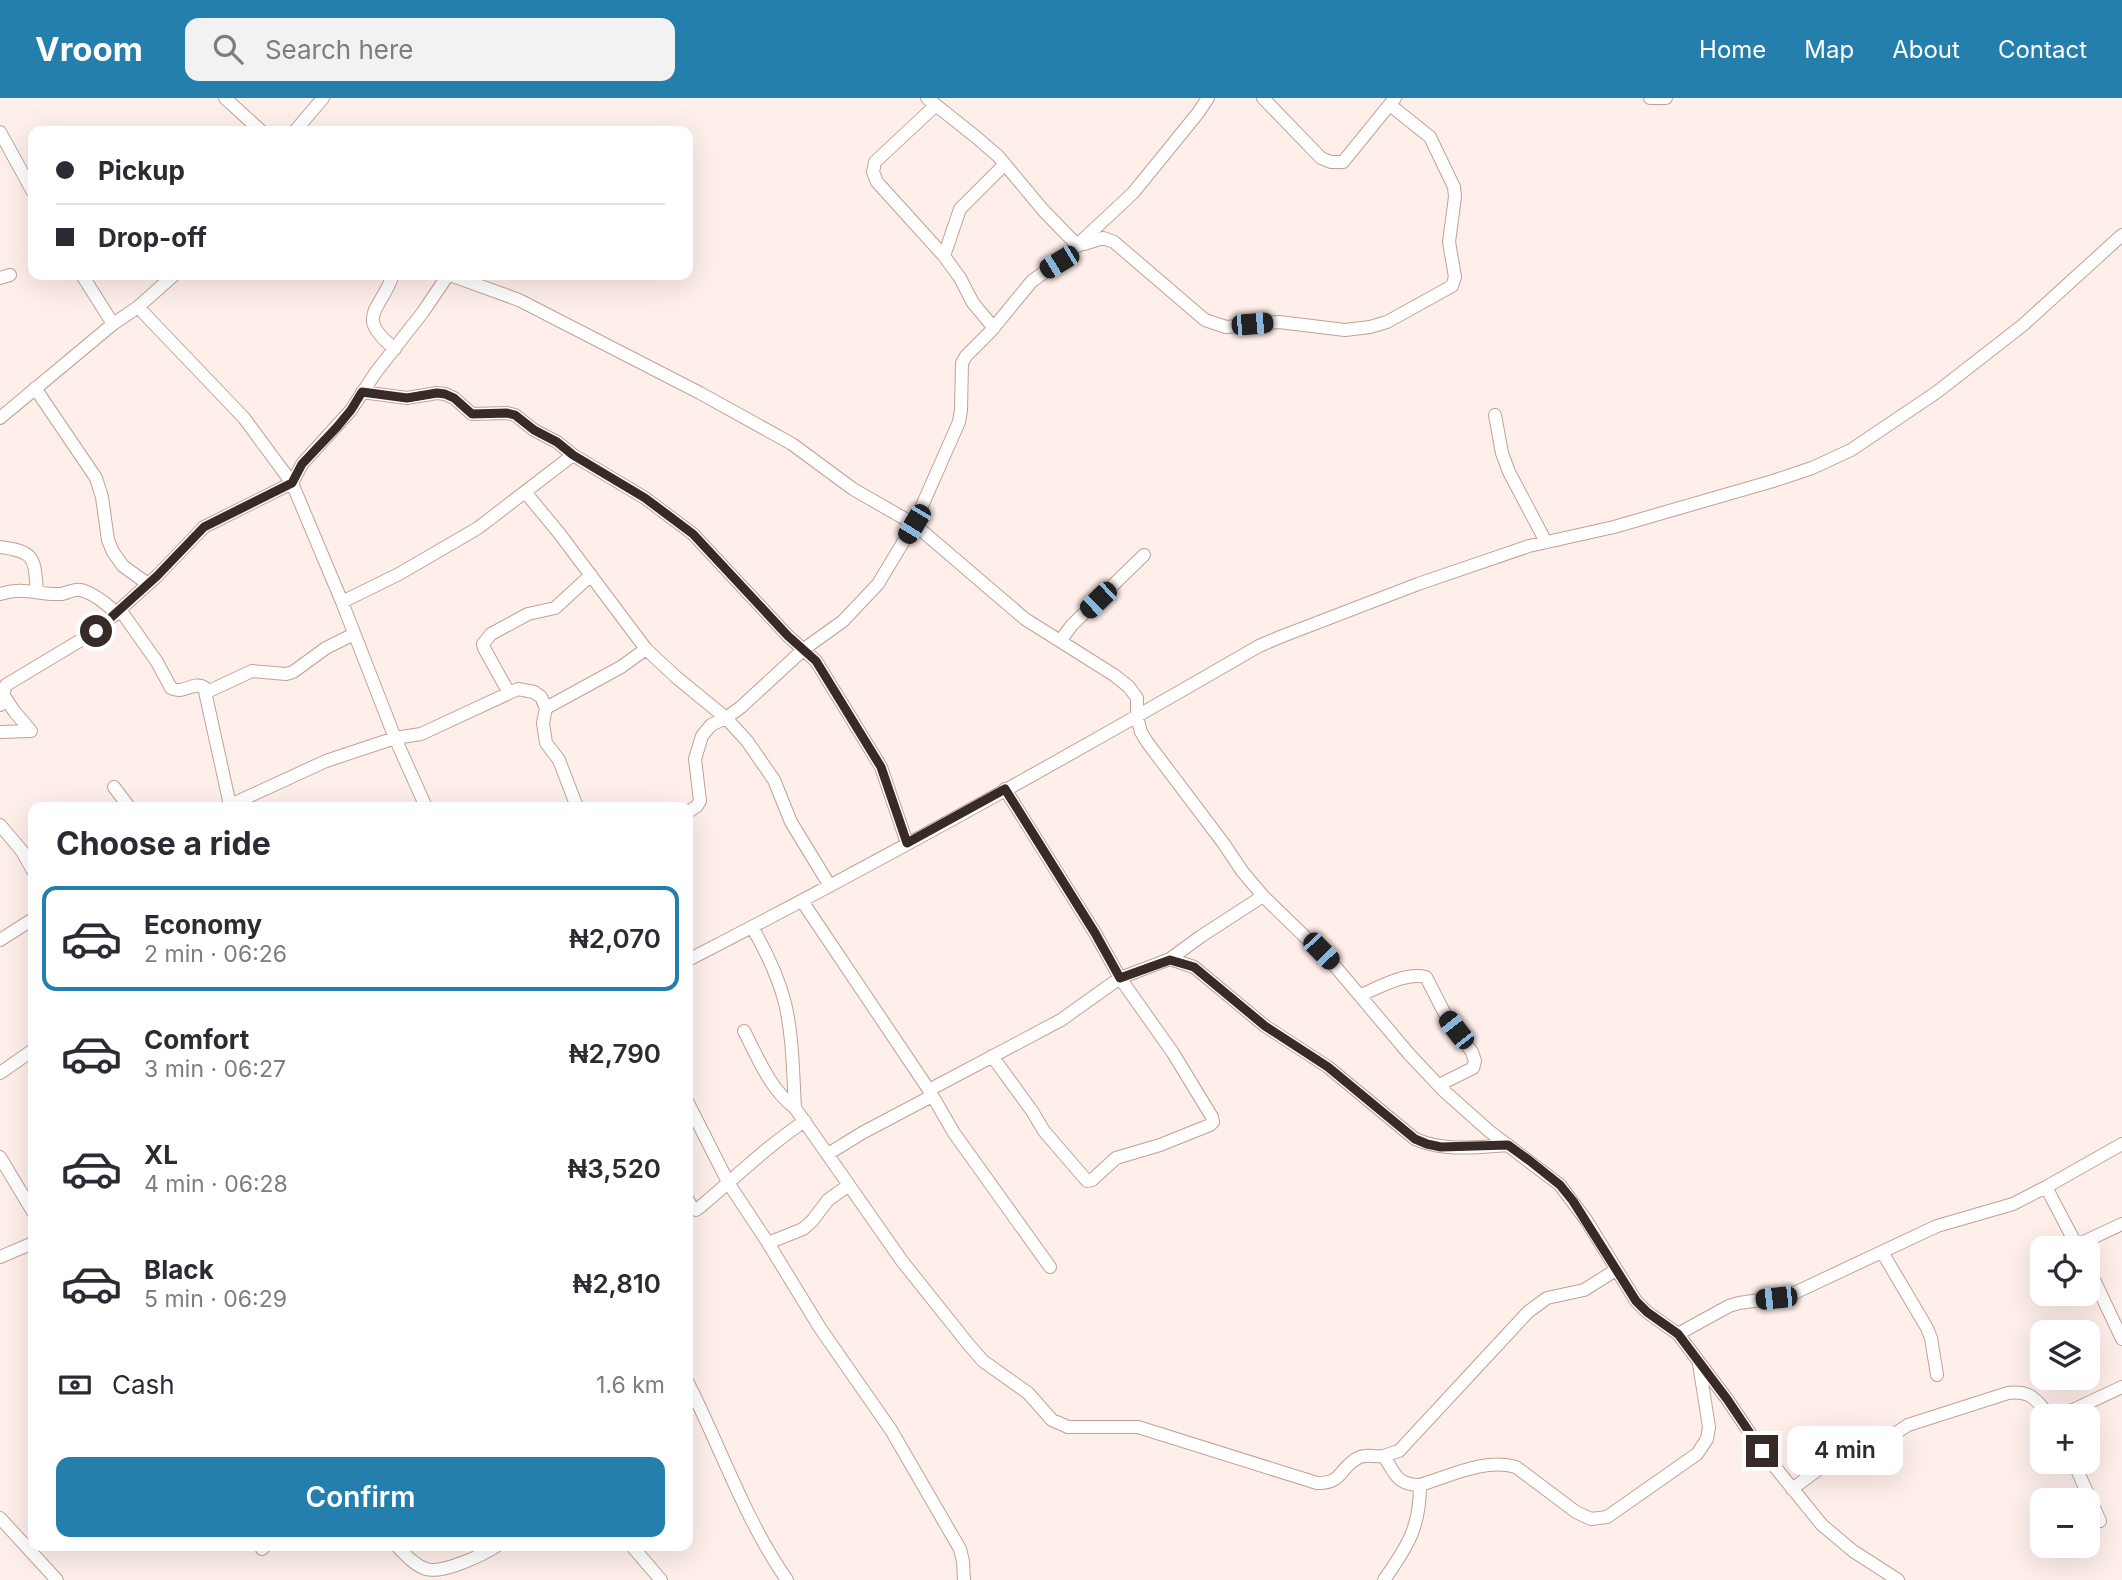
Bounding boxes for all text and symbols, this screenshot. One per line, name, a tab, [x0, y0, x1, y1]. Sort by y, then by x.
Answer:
search box	[185, 18, 675, 81]
text: Vroom	[35, 29, 143, 69]
icon: search	[209, 30, 247, 68]
text: Search here	[265, 34, 414, 65]
text: Home	[1699, 35, 1766, 64]
text: Map	[1804, 35, 1854, 64]
text: About	[1892, 35, 1960, 64]
text: Contact	[1998, 35, 2087, 64]
text: Pickup	[98, 155, 185, 186]
text: Drop-off	[98, 222, 207, 253]
car	[1036, 242, 1083, 282]
car	[1231, 312, 1274, 336]
car	[895, 501, 934, 547]
car	[1076, 578, 1121, 622]
route start	[80, 615, 112, 647]
text: Choose a ride	[56, 824, 271, 863]
icon: car	[60, 907, 123, 970]
text: Economy	[144, 909, 262, 940]
text: ₦2,070	[569, 923, 661, 954]
car	[1299, 929, 1344, 973]
text: 2 min · 06:26	[144, 940, 287, 968]
car	[1435, 1007, 1478, 1053]
icon: car	[60, 1022, 123, 1085]
text: Comfort	[144, 1024, 249, 1055]
text: ₦2,790	[569, 1038, 661, 1069]
text: 3 min · 06:27	[144, 1055, 286, 1083]
icon: car	[60, 1137, 123, 1200]
text: XL	[144, 1139, 178, 1170]
text: ₦3,520	[567, 1153, 661, 1184]
text: 4 min · 06:28	[144, 1170, 288, 1198]
map controls	[2030, 1236, 2100, 1558]
button: locate	[2030, 1236, 2100, 1306]
icon: car	[60, 1252, 123, 1315]
text: Black	[144, 1254, 214, 1285]
text: ₦2,810	[573, 1268, 661, 1299]
text: 5 min · 06:29	[144, 1285, 287, 1313]
car	[1755, 1285, 1798, 1311]
button: layers	[2030, 1320, 2100, 1390]
icon: cash	[56, 1366, 94, 1404]
text: Cash	[112, 1369, 175, 1400]
text: 1.6 km	[596, 1371, 665, 1399]
button: +	[2030, 1404, 2100, 1474]
callout: 4 min	[1786, 1426, 1902, 1476]
route end	[1746, 1435, 1778, 1467]
text: 4 min	[1814, 1436, 1876, 1464]
button: Confirm	[56, 1457, 665, 1537]
button: −	[2030, 1488, 2100, 1558]

